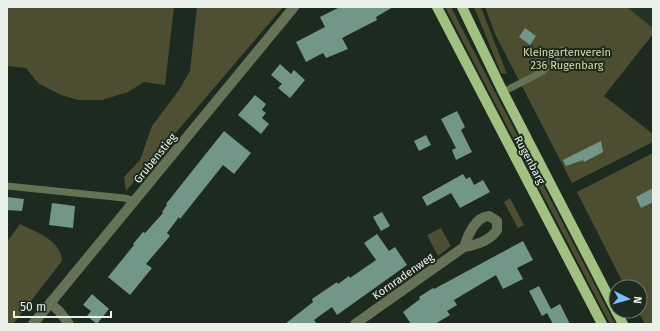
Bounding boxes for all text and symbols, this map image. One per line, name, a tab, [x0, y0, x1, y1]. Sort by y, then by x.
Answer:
park label: Kleingartenverein 236 Rugenbarg	[523, 46, 611, 72]
street label: Grubenstieg	[131, 131, 180, 186]
street label: Rugenbarg	[511, 134, 548, 187]
street label: Kornradenweg	[370, 250, 437, 302]
north arrow	[608, 279, 648, 319]
scale bar	[14, 293, 111, 319]
text: N	[631, 296, 644, 304]
text: 50 m	[20, 300, 46, 314]

